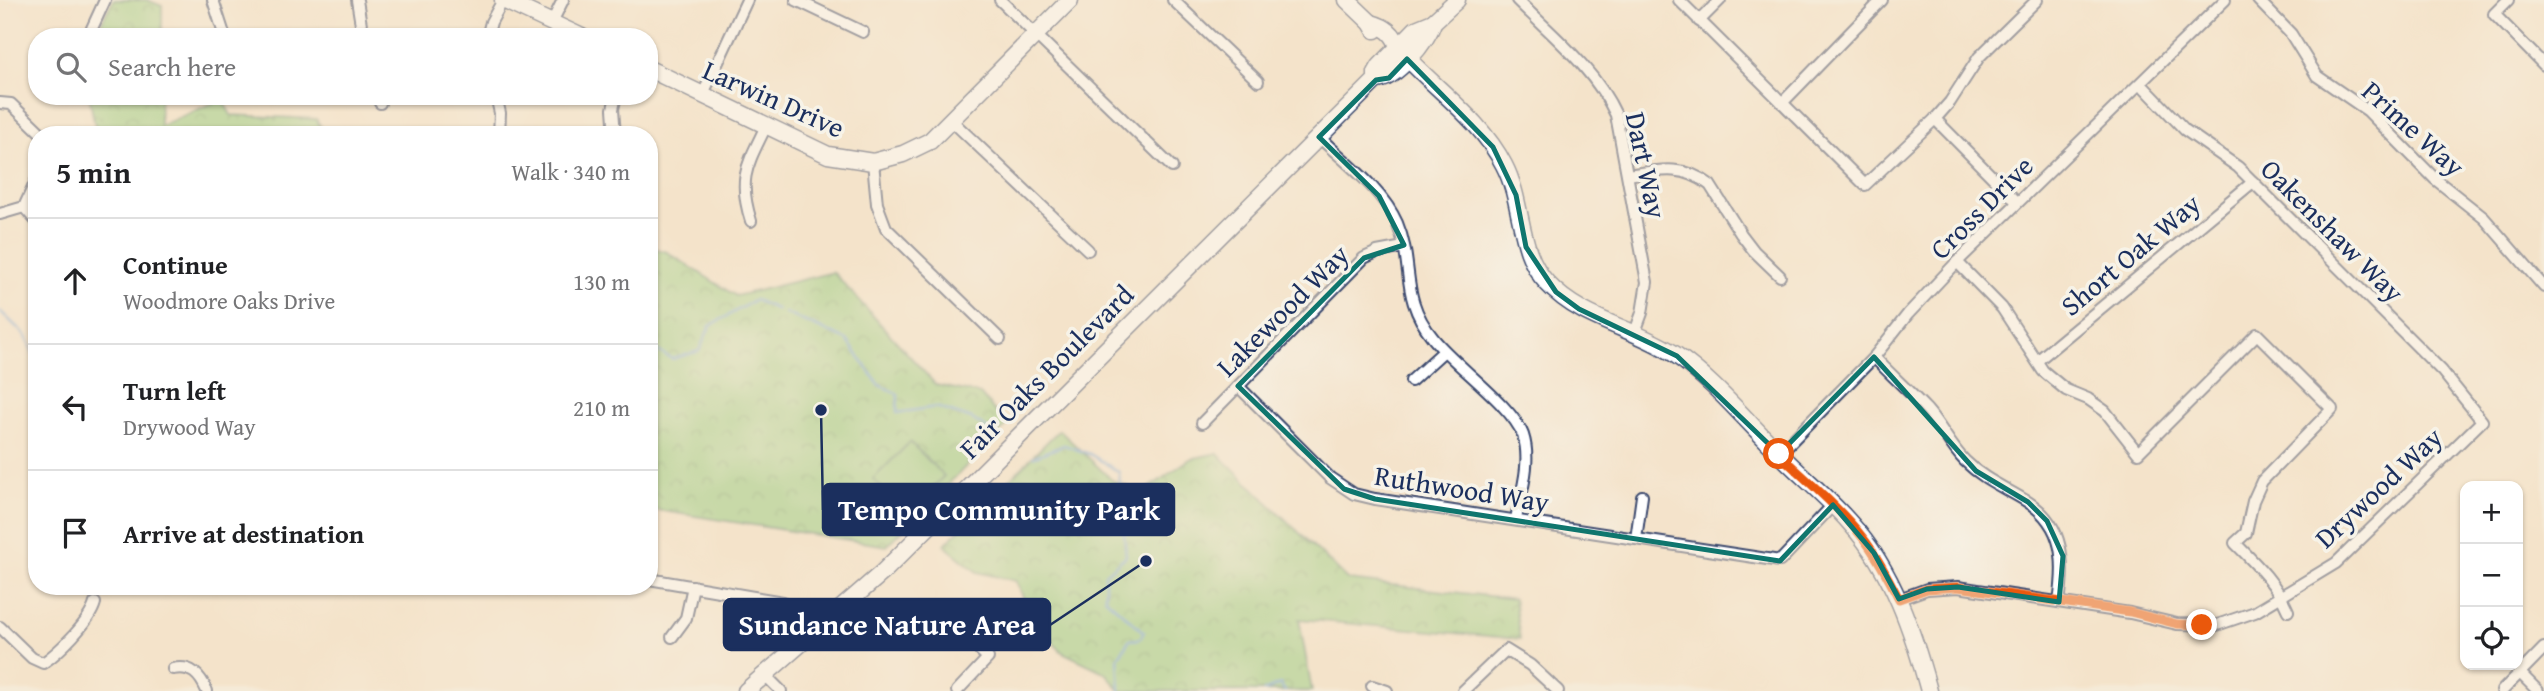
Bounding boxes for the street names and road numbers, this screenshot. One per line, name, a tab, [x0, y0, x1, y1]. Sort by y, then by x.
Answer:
street label: Larwin Drive	[697, 49, 851, 147]
street label: Prime Way	[2353, 70, 2475, 186]
street label: Dart Way	[1616, 108, 1678, 222]
street label: Cross Drive	[1920, 146, 2042, 268]
street label: Oakenshaw Way	[2252, 149, 2414, 311]
street label: Short Oak Way	[2051, 183, 2209, 325]
street label: Lakewood Way	[1206, 234, 1358, 386]
street label: Fair Oaks Boulevard	[949, 274, 1143, 468]
street label: Drywood Way	[2305, 417, 2451, 557]
street label: Ruthwood Way	[1372, 454, 1552, 522]

